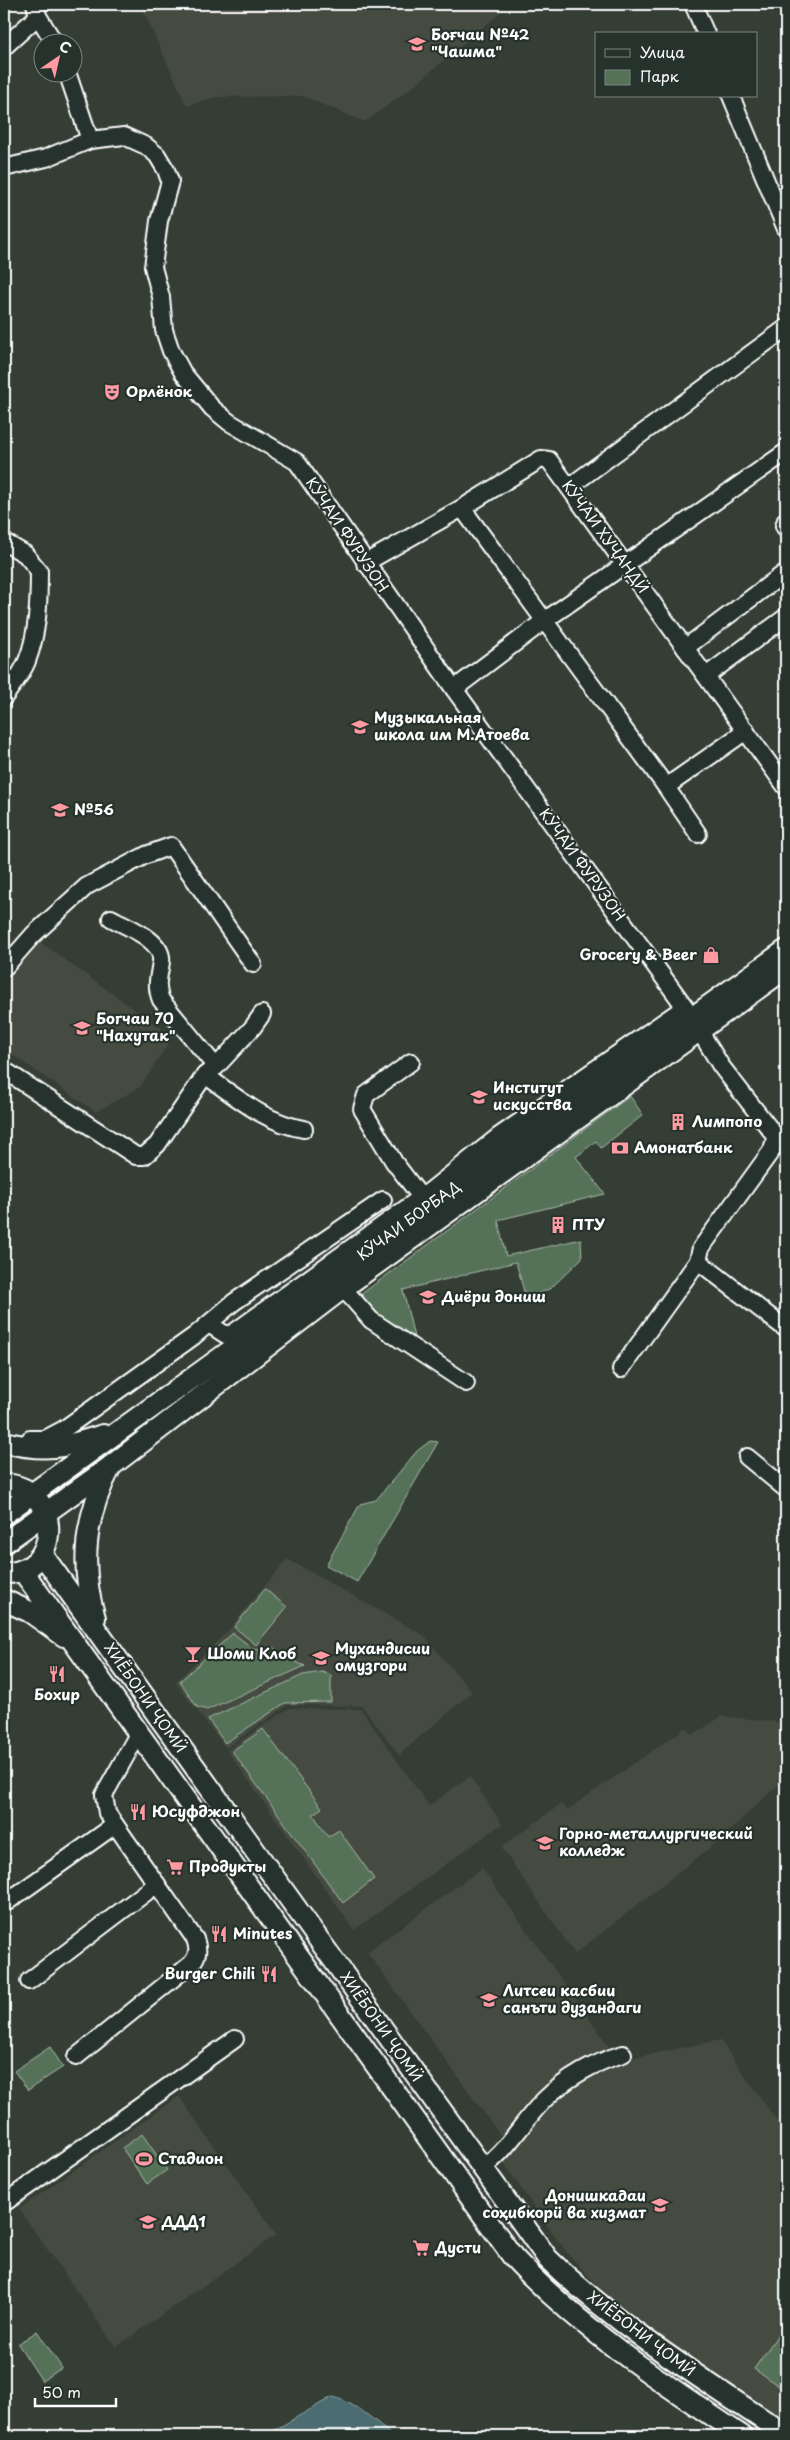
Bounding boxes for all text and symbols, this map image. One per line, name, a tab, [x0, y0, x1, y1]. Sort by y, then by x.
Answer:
place label: Боғчаи №42 "Чашма"	[431, 22, 530, 62]
north arrow	[32, 32, 82, 82]
legend	[595, 32, 758, 98]
school or university icon: Боғчаи №42 "Чашма"	[407, 34, 427, 54]
text: С	[55, 35, 76, 58]
text: Улица	[640, 40, 685, 63]
text: Парк	[640, 64, 679, 87]
place label: Орлёнок	[126, 379, 193, 402]
theatre icon: Орлёнок	[102, 382, 122, 402]
street label: КӮЧАИ ФУРУЗОН	[301, 472, 395, 596]
street label: КӮЧАИ ХУҶАНДӢ	[557, 475, 655, 598]
place label: Музыкальная школа им М.Атоева	[374, 705, 530, 745]
school or university icon: Музыкальная школа им М.Атоева	[350, 717, 370, 737]
place label: №56	[74, 797, 114, 820]
school or university icon: №56	[50, 800, 70, 820]
street label: КӮЧАИ ФУРУЗОН	[534, 803, 632, 925]
place label: Grocery & Beer	[579, 942, 697, 965]
shop icon: Grocery & Beer	[701, 945, 721, 965]
place label: Богчаи 70 "Нахутак"	[96, 1006, 176, 1046]
school or university icon: Богчаи 70 "Нахутак"	[72, 1018, 92, 1038]
place label: Институт искусства	[493, 1075, 573, 1115]
school or university icon: Институт искусства	[469, 1087, 489, 1107]
place label: Лимпопо	[692, 1109, 762, 1132]
building icon: Лимпопо	[668, 1112, 688, 1132]
place label: Амонатбанк	[634, 1135, 733, 1158]
bank icon: Амонатбанк	[610, 1138, 630, 1158]
street label: КӮЧАИ БОРБАД	[352, 1174, 465, 1265]
place label: ПТУ	[572, 1212, 605, 1235]
building icon: ПТУ	[548, 1215, 568, 1235]
place label: Диёри дониш	[441, 1284, 546, 1307]
school or university icon: Диёри дониш	[418, 1287, 438, 1307]
place label: Мухандисии омузгори	[335, 1636, 430, 1676]
street label: ХИЁБОНИ ҶОМӢ	[99, 1637, 193, 1757]
place label: Шоми Клоб	[207, 1641, 296, 1664]
bar icon: Шоми Клоб	[183, 1644, 203, 1664]
school or university icon: Мухандисии омузгори	[311, 1648, 331, 1668]
restaurant icon: Бохир	[47, 1664, 67, 1684]
place label: Бохир	[34, 1682, 80, 1705]
place label: Юсуфджон	[152, 1799, 240, 1822]
restaurant icon: Юсуфджон	[128, 1802, 148, 1822]
place label: Горно-металлургический колледж	[559, 1821, 753, 1861]
school or university icon: Горно-металлургический колледж	[535, 1833, 555, 1853]
place label: Продукты	[189, 1854, 266, 1877]
supermarket icon: Продукты	[165, 1857, 185, 1877]
place label: Minutes	[233, 1921, 292, 1944]
restaurant icon: Minutes	[209, 1924, 229, 1944]
place label: Burger Chili	[165, 1961, 255, 1984]
restaurant icon: Burger Chili	[259, 1964, 279, 1984]
street label: ХИЁБОНИ ҶОМӢ	[335, 1966, 429, 2086]
place label: Литсеи касбии санъти дузандаги	[503, 1978, 642, 2018]
school or university icon: Литсеи касбии санъти дузандаги	[479, 1990, 499, 2010]
place label: Стадион	[158, 2146, 224, 2169]
sports icon: Стадион	[134, 2149, 154, 2169]
place label: Донишкадаи соҳибкорӣ ва хизмат	[483, 2183, 646, 2223]
school or university icon: Донишкадаи соҳибкорӣ ва хизмат	[650, 2195, 670, 2215]
place label: ДДД1	[161, 2209, 206, 2232]
school or university icon: ДДД1	[138, 2212, 158, 2232]
place label: Дусти	[434, 2235, 481, 2258]
supermarket icon: Дусти	[411, 2238, 431, 2258]
street label: ХИЁБОНИ ҶОМӢ	[583, 2284, 701, 2381]
scale bar	[35, 2375, 116, 2407]
text: 50 m	[42, 2380, 81, 2403]

